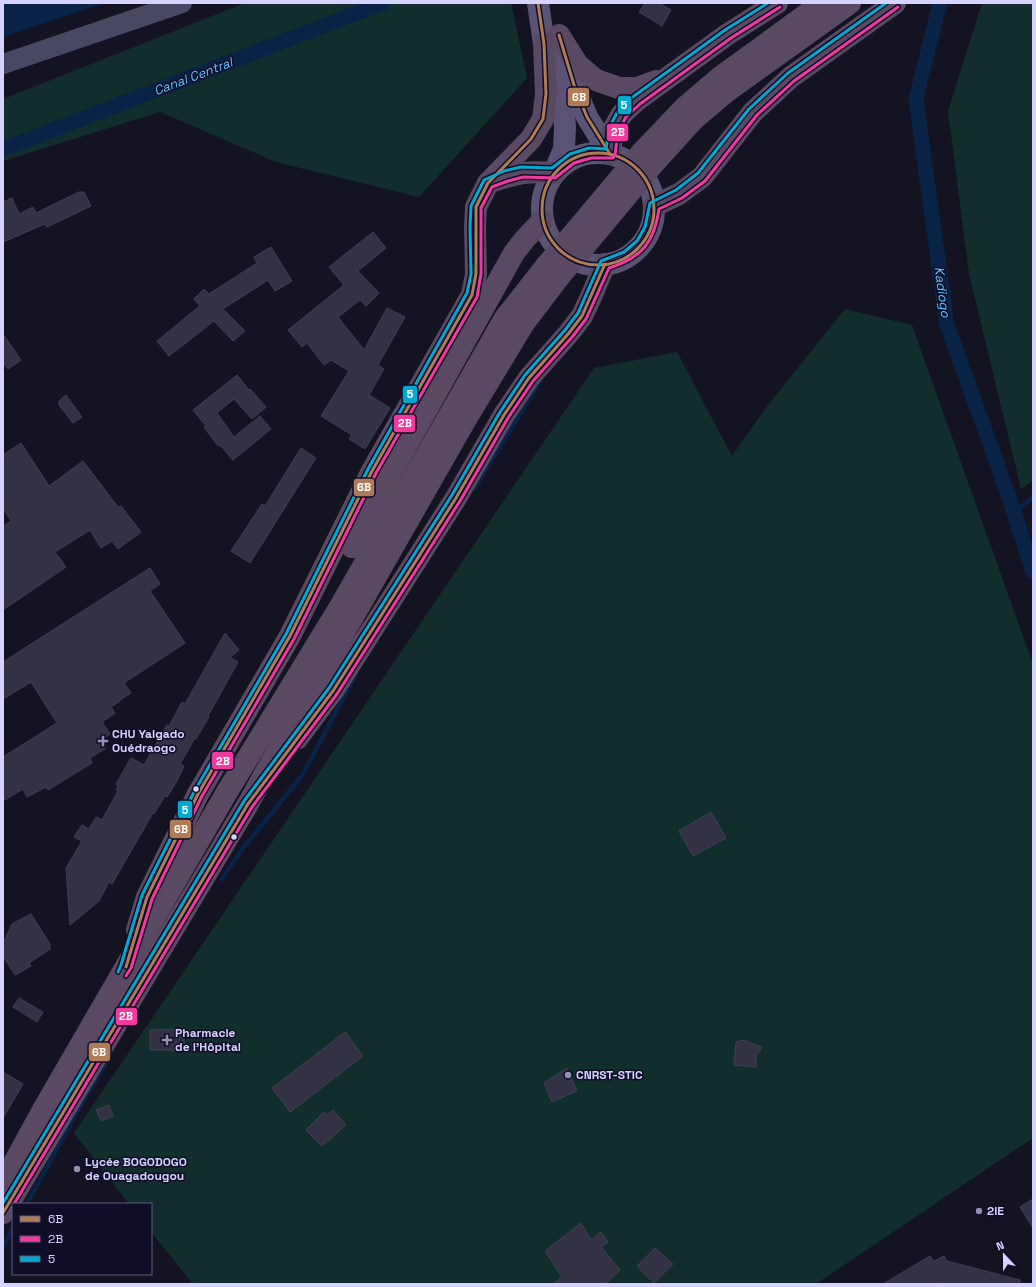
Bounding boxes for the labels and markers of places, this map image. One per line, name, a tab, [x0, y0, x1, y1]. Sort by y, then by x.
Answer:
place label: CHU Yalgado Ouédraogo	[112, 726, 185, 756]
marker: CHU Yalgado Ouédraogo	[97, 735, 109, 747]
unlabelled marker	[191, 784, 201, 794]
unlabelled marker	[229, 832, 239, 842]
place label: Pharmacie de l'Hôpital	[175, 1025, 241, 1055]
marker: Pharmacie de l'Hôpital	[162, 1035, 172, 1045]
place label: CNRST-STIC	[576, 1067, 643, 1083]
marker: CNRST-STIC	[563, 1070, 573, 1080]
place label: Lycée BOGODOGO de Ouagadougou	[85, 1154, 187, 1184]
marker: Lycée BOGODOGO de Ouagadougou	[72, 1164, 82, 1174]
place label: 2iE	[987, 1203, 1004, 1219]
marker: 2iE	[974, 1206, 984, 1216]

